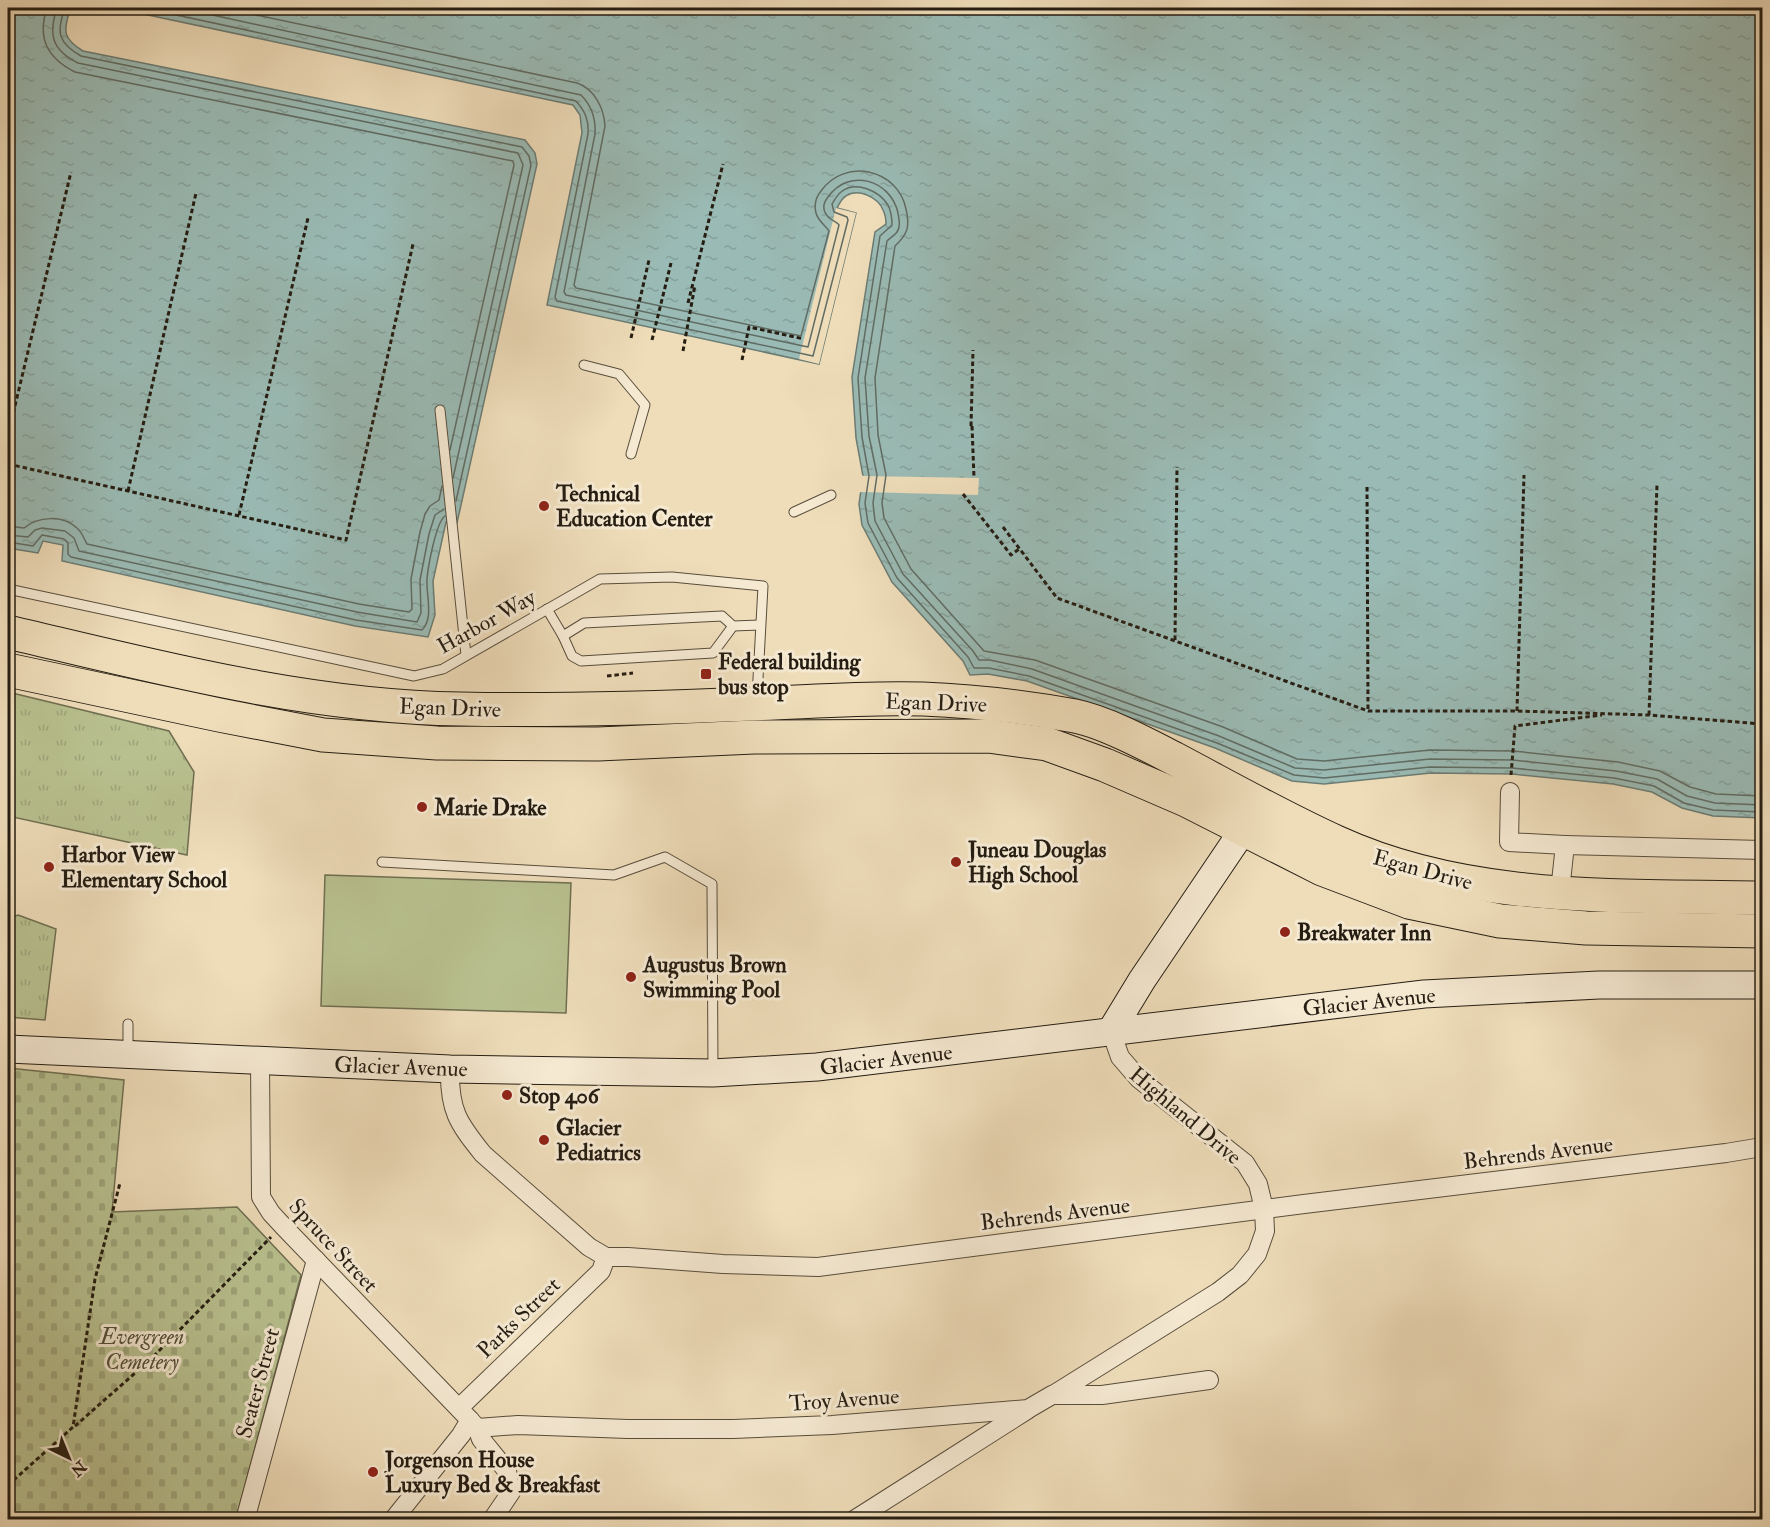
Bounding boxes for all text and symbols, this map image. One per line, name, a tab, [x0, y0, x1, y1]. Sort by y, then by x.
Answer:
place label: Technical Education Center	[555, 480, 713, 533]
marker: Technical Education Center	[537, 499, 551, 513]
street label: Harbor Way	[432, 583, 541, 660]
place label: Federal building bus stop	[717, 648, 862, 702]
marker: Federal building bus stop	[699, 667, 713, 681]
street label: Egan Drive	[884, 687, 987, 719]
street label: Egan Drive	[398, 692, 501, 724]
place label: Marie Drake	[433, 794, 547, 822]
marker: Marie Drake	[415, 800, 429, 814]
place label: Juneau Douglas High School	[967, 836, 1107, 890]
place label: Harbor View Elementary School	[61, 841, 227, 895]
street label: Egan Drive	[1370, 843, 1476, 897]
marker: Juneau Douglas High School	[949, 855, 963, 869]
marker: Harbor View Elementary School	[42, 860, 56, 874]
place label: Breakwater Inn	[1297, 919, 1432, 947]
marker: Breakwater Inn	[1278, 925, 1292, 939]
place label: Augustus Brown Swimming Pool	[642, 951, 787, 1005]
marker: Augustus Brown Swimming Pool	[624, 970, 638, 984]
street label: Glacier Avenue	[1301, 981, 1437, 1023]
street label: Glacier Avenue	[818, 1038, 954, 1082]
street label: Glacier Avenue	[334, 1051, 468, 1083]
street label: Highland Drive	[1123, 1061, 1247, 1171]
place label: Stop 406	[519, 1082, 601, 1111]
marker: Stop 406	[500, 1088, 514, 1102]
place label: Glacier Pediatrics	[556, 1114, 641, 1167]
street label: Behrends Avenue	[1462, 1130, 1614, 1176]
marker: Glacier Pediatrics	[537, 1133, 551, 1147]
street label: Behrends Avenue	[979, 1191, 1131, 1237]
street label: Spruce Street	[282, 1193, 384, 1299]
street label: Parks Street	[471, 1271, 566, 1364]
park label: Evergreen Cemetery	[98, 1323, 184, 1376]
street label: Seater Street	[230, 1325, 286, 1441]
street label: Troy Avenue	[788, 1382, 900, 1418]
north arrow	[39, 1428, 99, 1488]
place label: Jorgenson House Luxury Bed & Breakfast	[384, 1446, 601, 1500]
text: N	[66, 1455, 91, 1481]
marker: Jorgenson House Luxury Bed & Breakfast	[366, 1465, 380, 1479]

